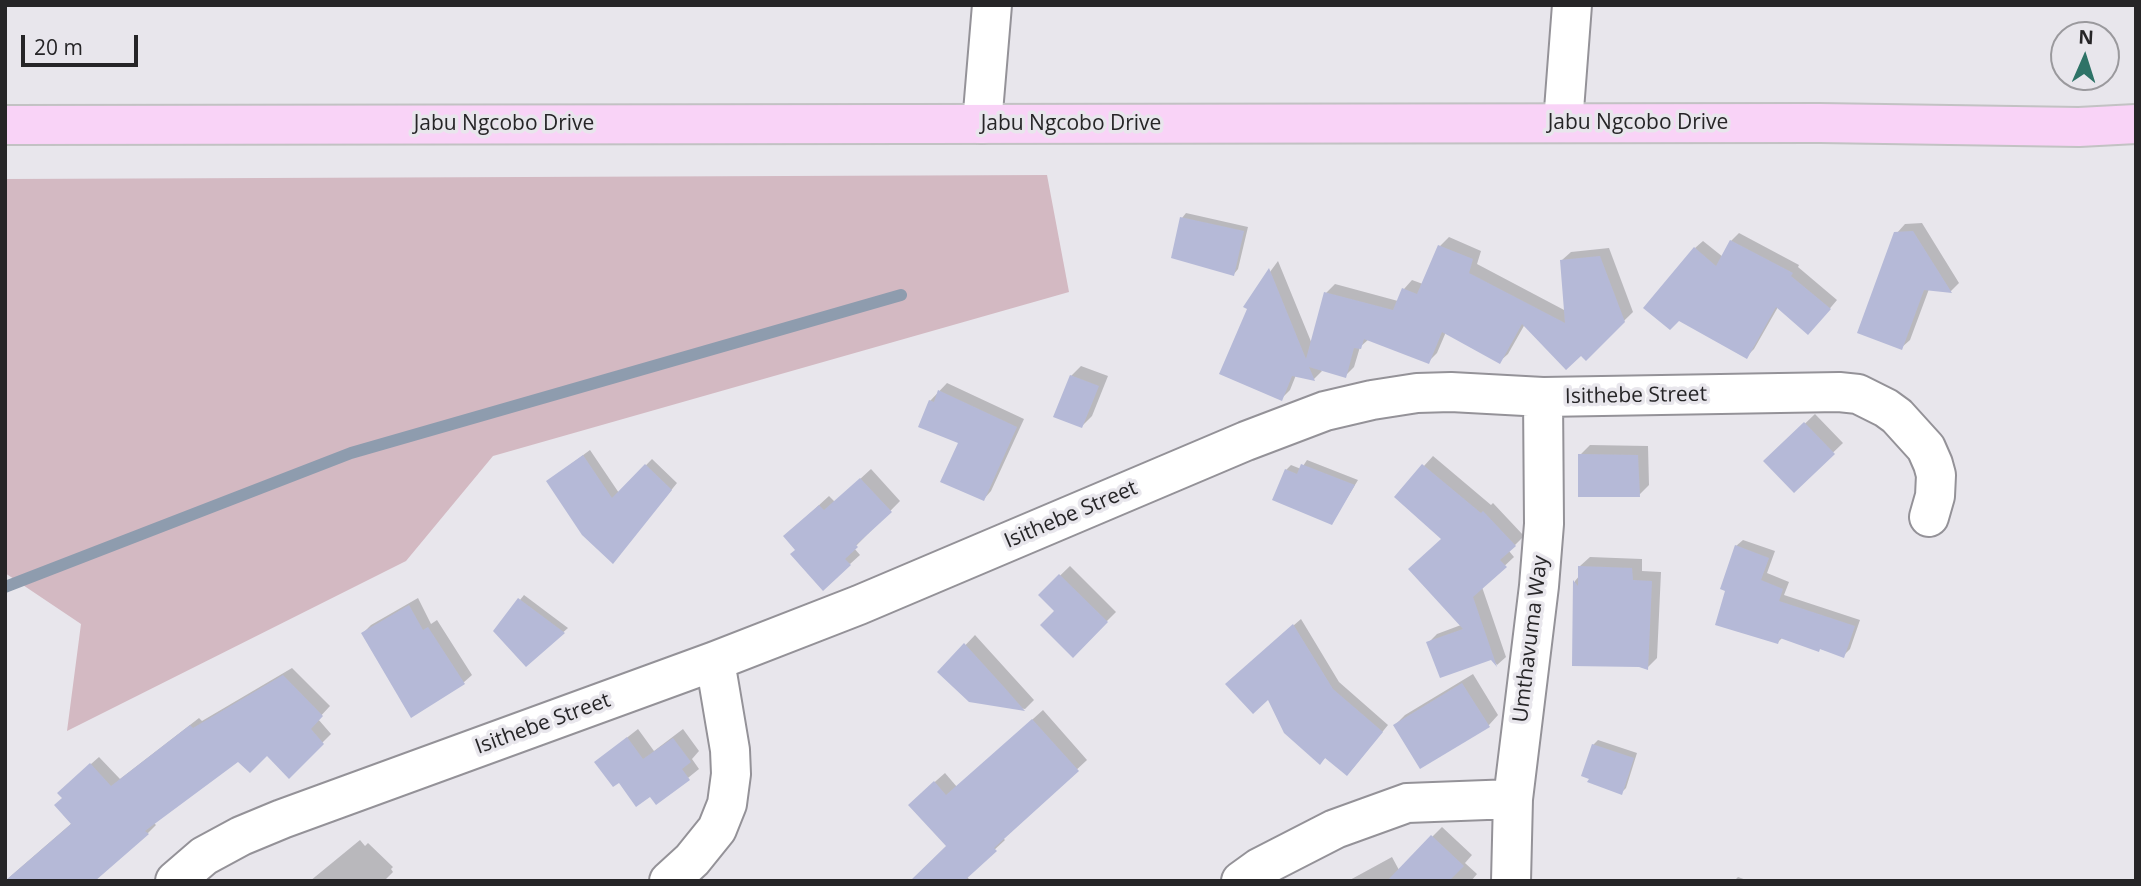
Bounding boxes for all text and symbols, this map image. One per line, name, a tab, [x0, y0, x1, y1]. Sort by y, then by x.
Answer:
scale bar	[24, 21, 142, 65]
north arrow	[2050, 21, 2120, 91]
text: N	[2078, 24, 2094, 50]
text: 20 m	[34, 33, 83, 61]
street label: Jabu Ngcobo Drive	[1548, 110, 1728, 136]
street label: Jabu Ngcobo Drive	[414, 111, 594, 137]
street label: Jabu Ngcobo Drive	[981, 111, 1161, 137]
street label: Isithebe Street	[1565, 382, 1707, 410]
street label: Isithebe Street	[1001, 476, 1141, 554]
street label: Umthavuma Way	[1508, 554, 1554, 724]
street label: Isithebe Street	[472, 688, 614, 760]

